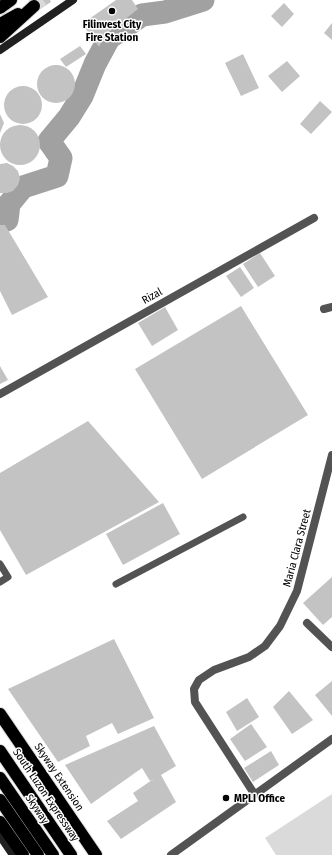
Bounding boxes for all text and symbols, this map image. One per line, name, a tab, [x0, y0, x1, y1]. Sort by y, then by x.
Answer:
marker: Filinvest City Fire Station	[107, 6, 117, 16]
place label: Filinvest City Fire Station	[83, 18, 142, 44]
street label: Rizal	[140, 285, 164, 307]
street label: Maria Clara Street	[280, 507, 314, 588]
street label: Skyway Extension	[31, 741, 87, 813]
street label: South Luzon Expressway	[10, 746, 82, 844]
street label: Skyway	[22, 792, 52, 826]
place label: MPLI Office	[234, 792, 285, 805]
marker: MPLI Office	[221, 793, 231, 803]

